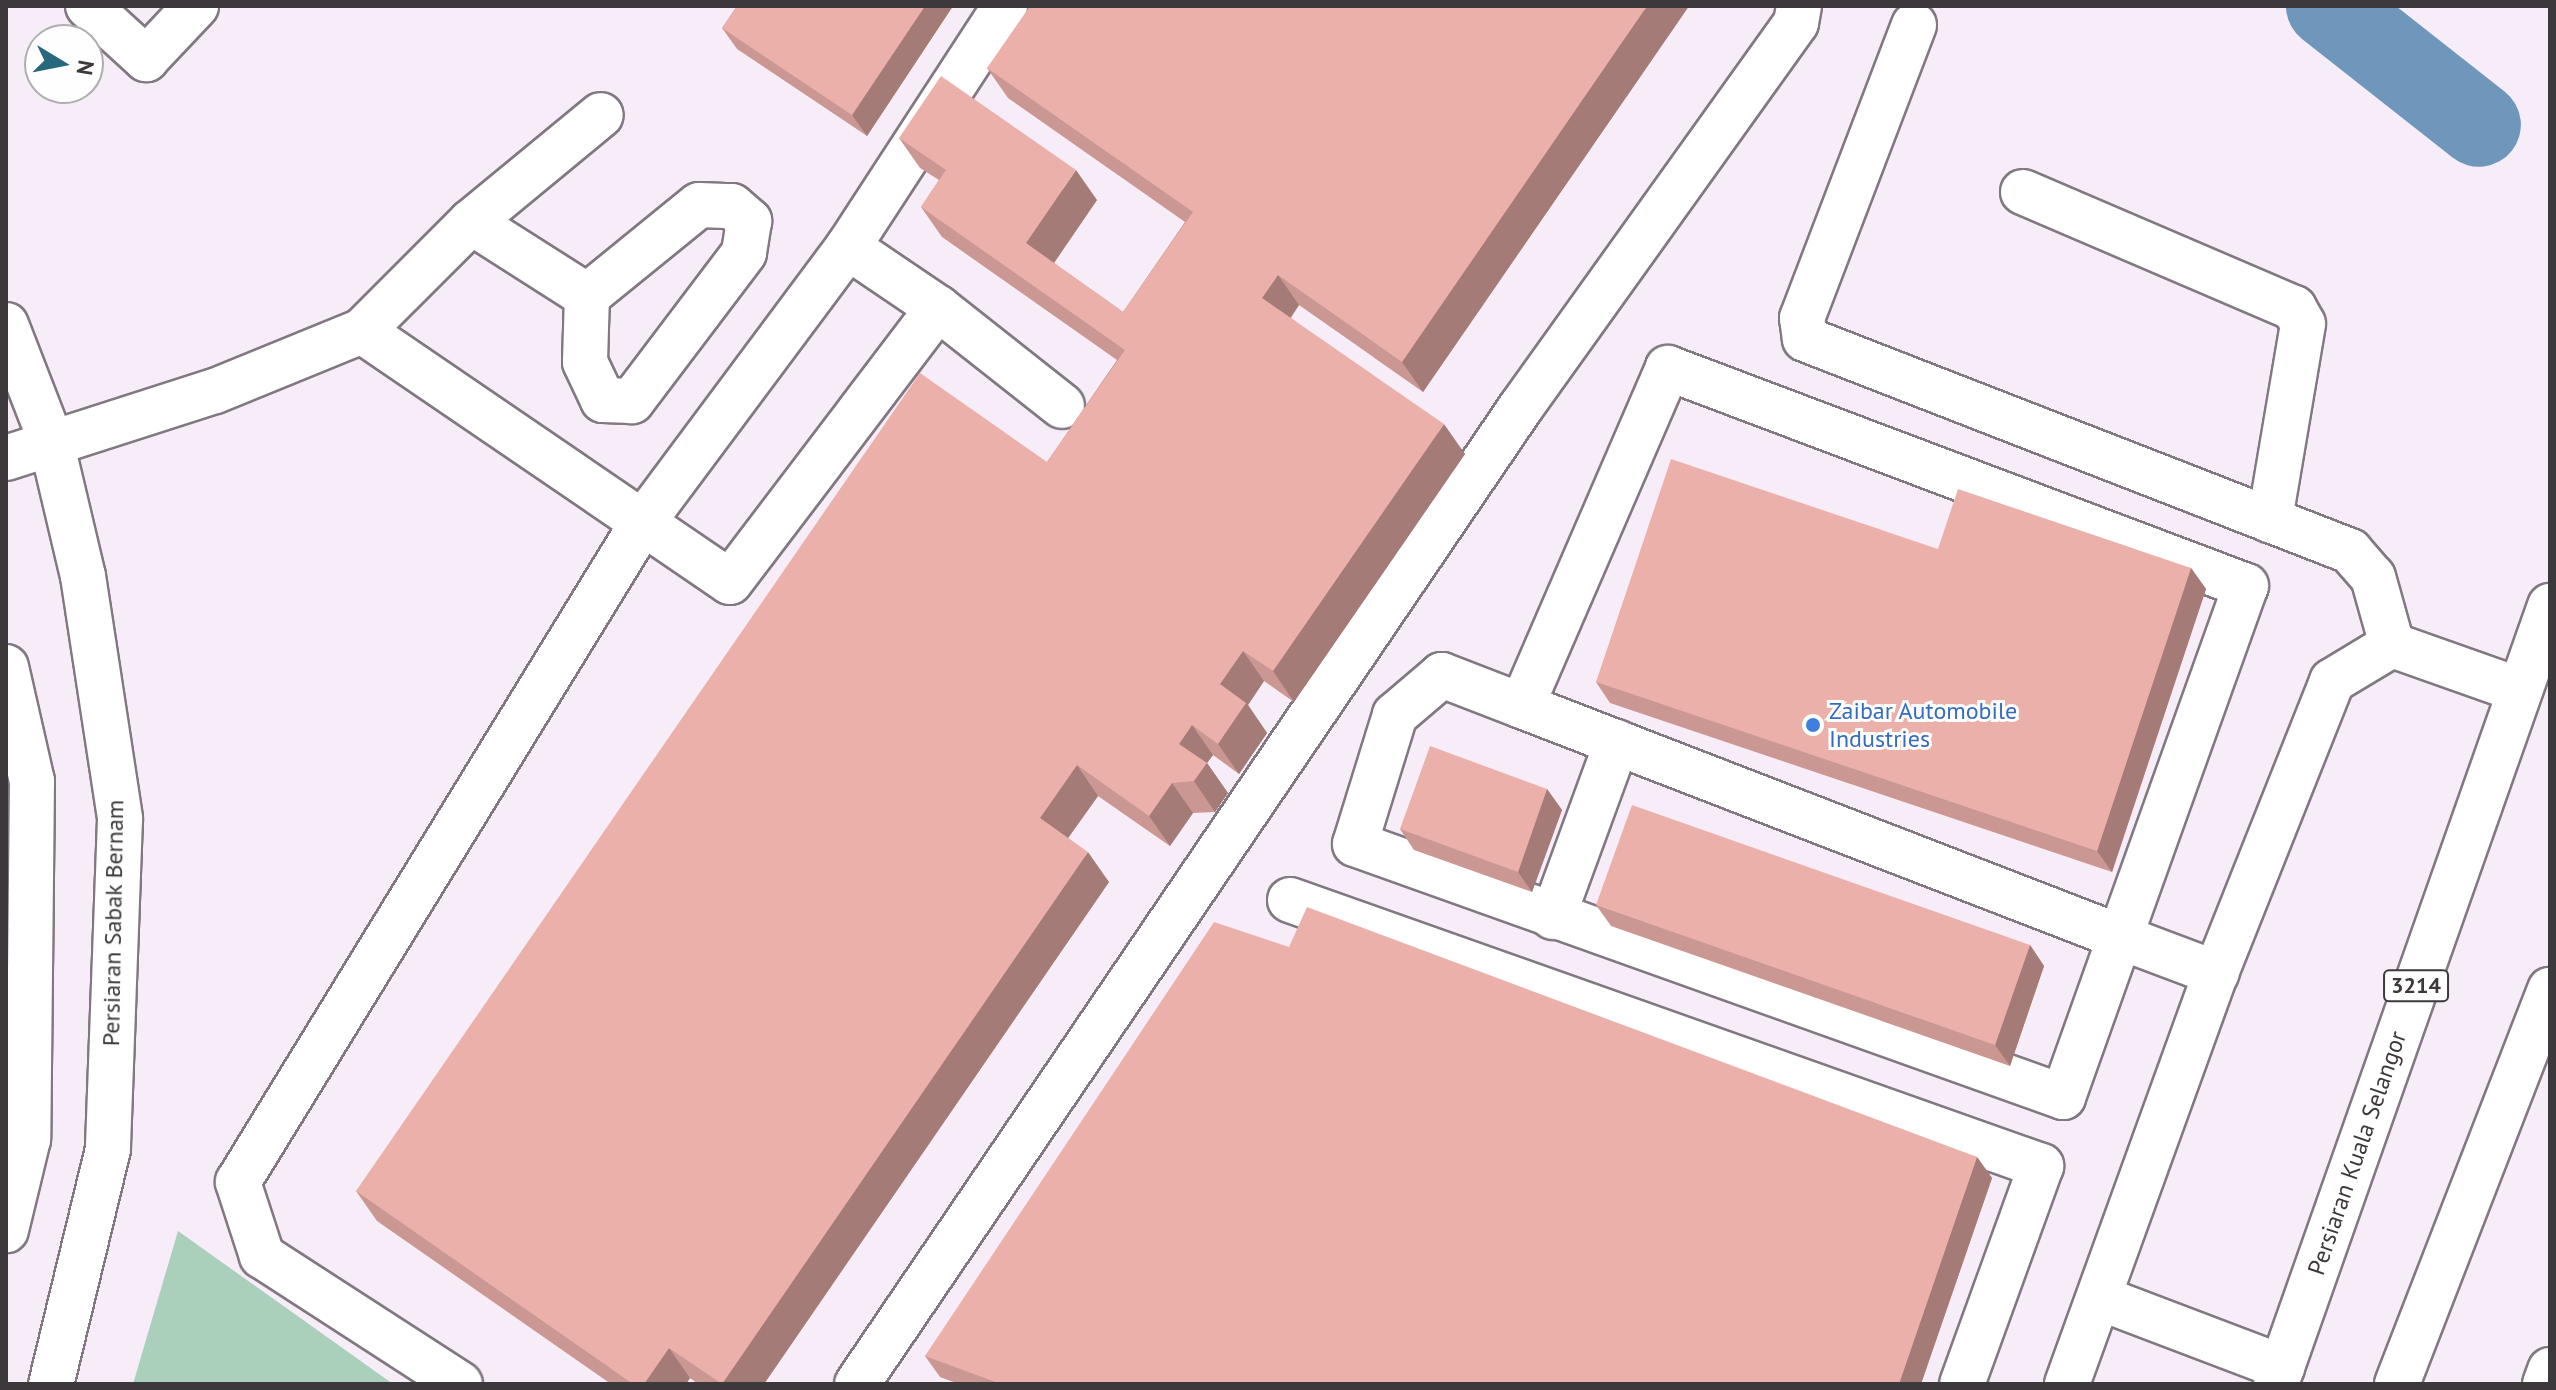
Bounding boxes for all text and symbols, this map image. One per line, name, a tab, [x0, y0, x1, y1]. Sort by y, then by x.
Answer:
north arrow	[24, 24, 104, 104]
text: N	[71, 58, 101, 77]
place label: Zaibar Automobile Industries	[1829, 697, 2018, 753]
marker: Zaibar Automobile Industries	[1804, 716, 1822, 734]
street label: Persiaran Sabak Bernam	[96, 799, 130, 1047]
road number: 3214	[2382, 968, 2450, 1004]
street label: Persiaran Kuala Selangor	[2302, 1027, 2412, 1279]

